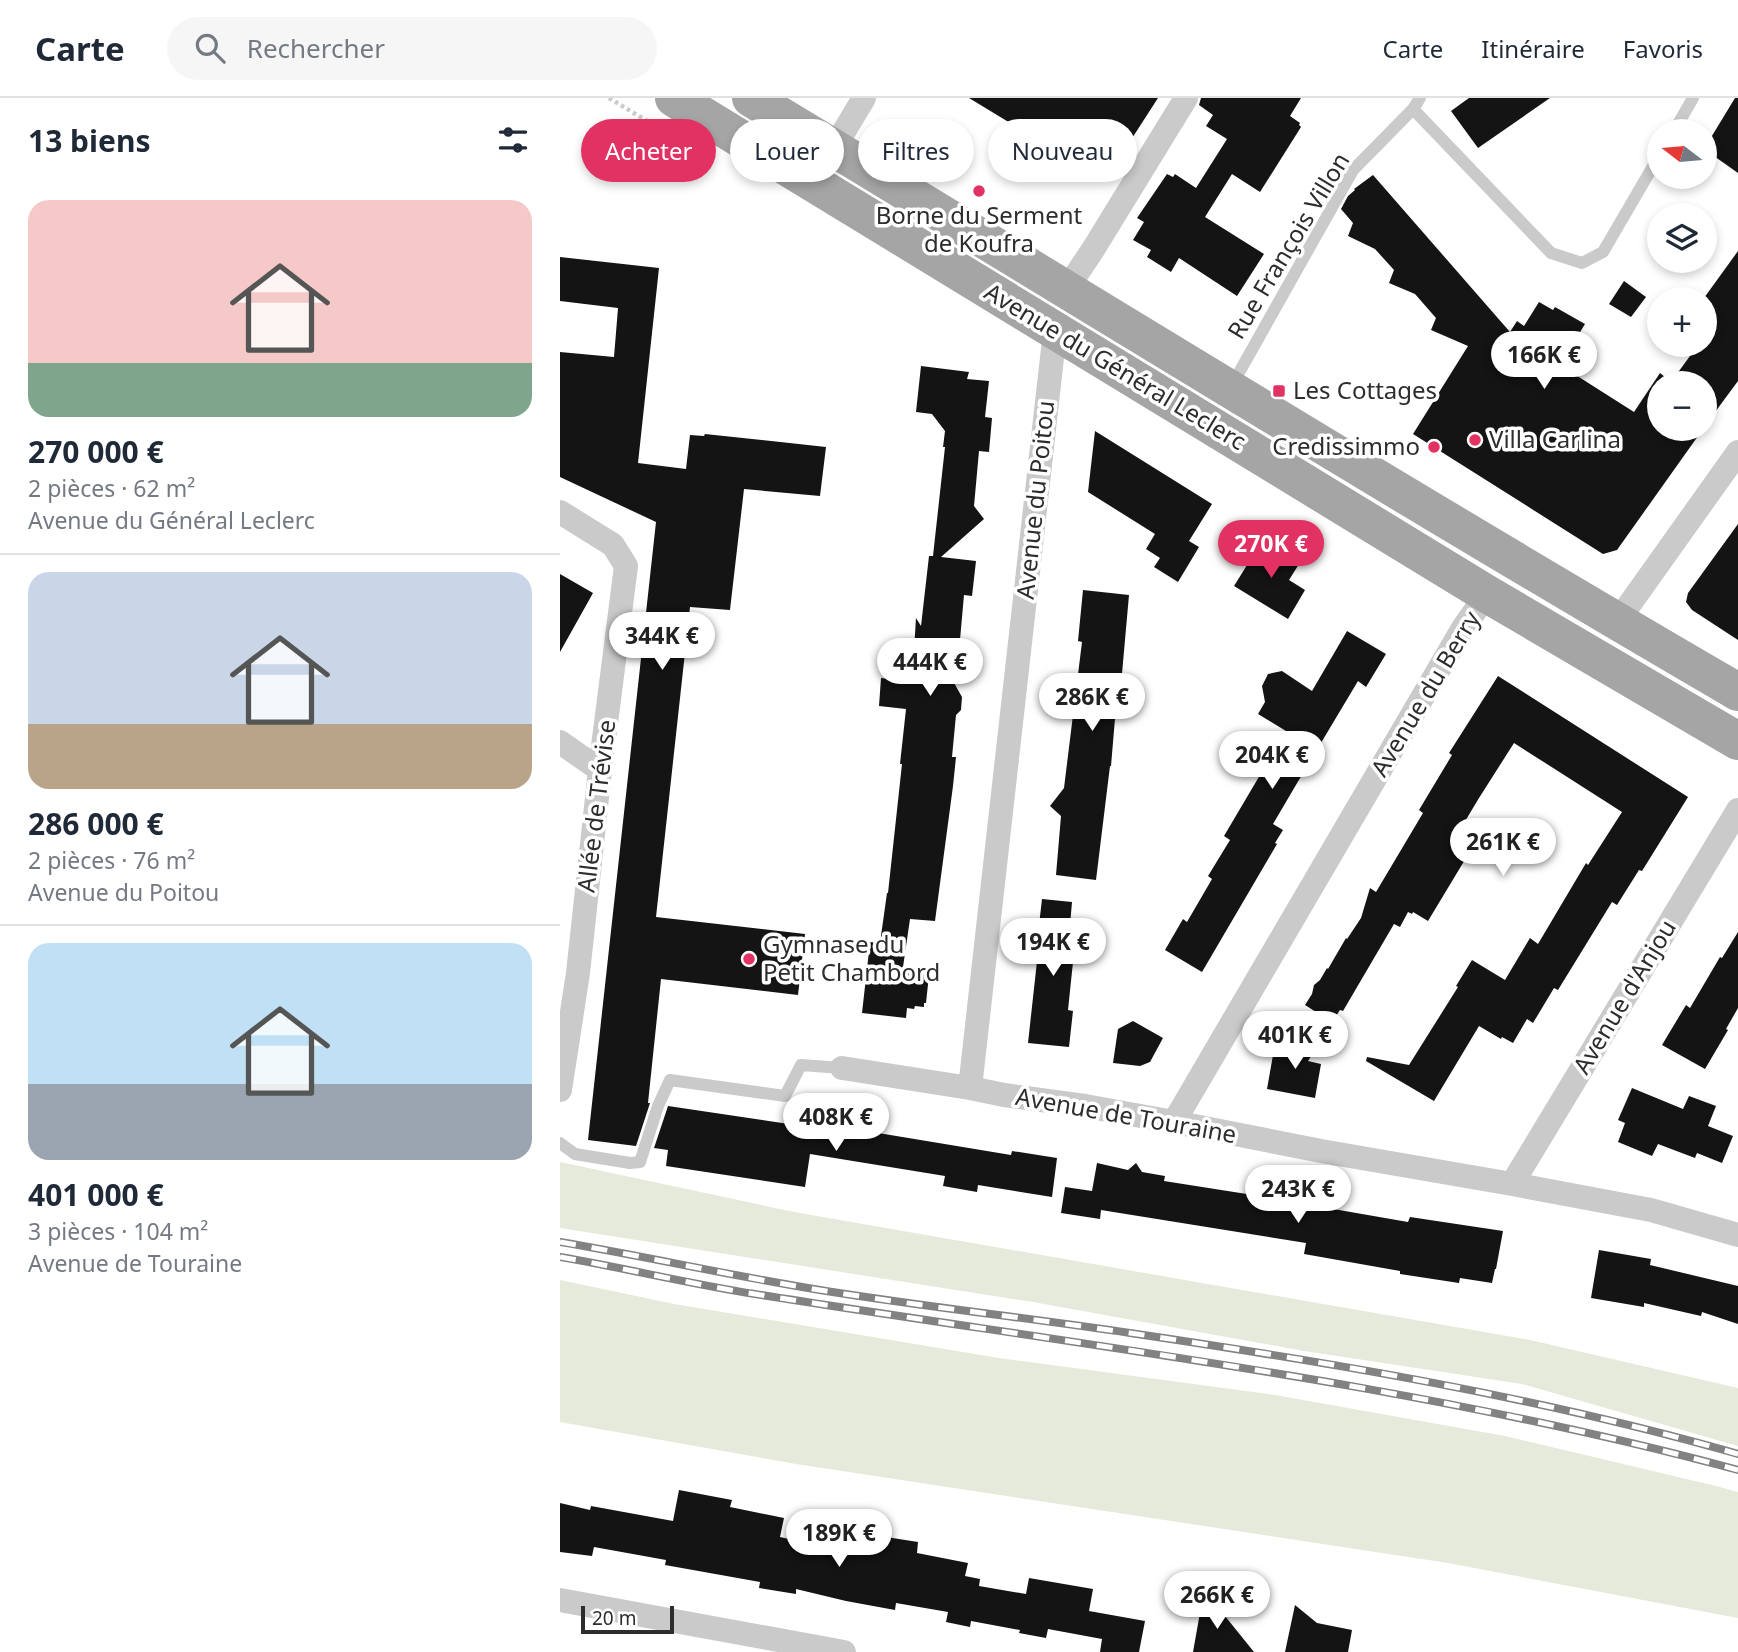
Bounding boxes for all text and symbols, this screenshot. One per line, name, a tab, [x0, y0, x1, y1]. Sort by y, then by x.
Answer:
search box	[167, 17, 657, 80]
text: Carte	[35, 26, 125, 71]
icon: search	[191, 29, 229, 67]
text: Rechercher	[247, 30, 385, 66]
text: Carte	[1383, 32, 1443, 65]
text: Itinéraire	[1481, 32, 1585, 65]
text: Favoris	[1623, 32, 1703, 65]
chip: Acheter	[581, 119, 716, 182]
chip: Louer	[730, 119, 844, 182]
chip: Filtres	[858, 119, 974, 182]
chip: Nouveau	[988, 119, 1137, 182]
north arrow	[1647, 119, 1717, 189]
map controls	[1647, 119, 1717, 441]
text: 13 biens	[28, 120, 151, 161]
icon: filters	[494, 121, 532, 159]
street label: Rue François Villon	[1219, 146, 1356, 345]
marker: Borne du Serment de Koufra	[971, 183, 987, 199]
place label: Borne du Serment de Koufra	[876, 198, 1083, 259]
button: layers	[1647, 203, 1717, 273]
icon: home	[217, 245, 343, 371]
street label: Avenue du Général Leclerc	[979, 274, 1253, 457]
button: +	[1647, 287, 1717, 357]
pin: 166K €	[1487, 331, 1601, 391]
text: 166K €	[1507, 338, 1581, 370]
button: −	[1647, 371, 1717, 441]
place label: Les Cottages	[1293, 373, 1437, 406]
marker: Les Cottages	[1271, 383, 1287, 399]
street label: Avenue du Poitou	[1008, 399, 1061, 601]
place label: Villa Carlina	[1489, 422, 1621, 455]
place label: Credissimmo	[1272, 429, 1420, 462]
text: 270 000 €	[28, 431, 164, 472]
marker: Villa Carlina	[1467, 432, 1483, 448]
marker: Credissimmo	[1426, 439, 1442, 455]
text: 2 pièces · 62 m²	[28, 472, 195, 504]
text: Avenue du Général Leclerc	[28, 504, 315, 536]
pin: 270K €	[1214, 520, 1328, 580]
text: 270K €	[1234, 527, 1308, 559]
street label: Avenue du Berry	[1362, 604, 1488, 782]
pin: 344K €	[605, 612, 719, 672]
icon: home	[217, 617, 343, 743]
text: 344K €	[625, 619, 699, 651]
pin: 444K €	[873, 638, 987, 698]
text: 444K €	[893, 645, 967, 677]
pin: 286K €	[1035, 674, 1149, 733]
text: 286K €	[1055, 680, 1129, 712]
street label: Allée de Trévise	[569, 718, 622, 894]
pin: 204K €	[1215, 732, 1329, 791]
text: 204K €	[1235, 738, 1309, 770]
text: 286 000 €	[28, 803, 164, 844]
pin: 261K €	[1446, 818, 1560, 878]
text: 261K €	[1466, 825, 1540, 857]
text: 2 pièces · 76 m²	[28, 844, 195, 876]
text: Avenue du Poitou	[28, 876, 219, 908]
street label: Avenue d'Anjou	[1565, 913, 1683, 1080]
pin: 194K €	[996, 918, 1110, 978]
text: 194K €	[1016, 925, 1090, 957]
place label: Gymnase du Petit Chambord	[763, 927, 940, 988]
marker: Gymnase du Petit Chambord	[741, 951, 757, 967]
icon: home	[217, 988, 343, 1114]
pin: 401K €	[1238, 1012, 1352, 1071]
text: 401K €	[1258, 1018, 1332, 1050]
street label: Avenue de Touraine	[1013, 1079, 1239, 1150]
pin: 408K €	[779, 1094, 893, 1153]
text: 408K €	[799, 1100, 873, 1132]
pin: 243K €	[1241, 1166, 1355, 1225]
text: 243K €	[1261, 1172, 1335, 1204]
text: 401 000 €	[28, 1174, 164, 1215]
text: 3 pièces · 104 m²	[28, 1215, 208, 1247]
text: Avenue de Touraine	[28, 1247, 242, 1279]
pin: 189K €	[782, 1510, 896, 1569]
text: 189K €	[802, 1516, 876, 1548]
pin: 266K €	[1160, 1572, 1274, 1631]
text: 266K €	[1180, 1578, 1254, 1610]
scale bar	[581, 1603, 674, 1635]
text: 20 m	[592, 1605, 636, 1631]

